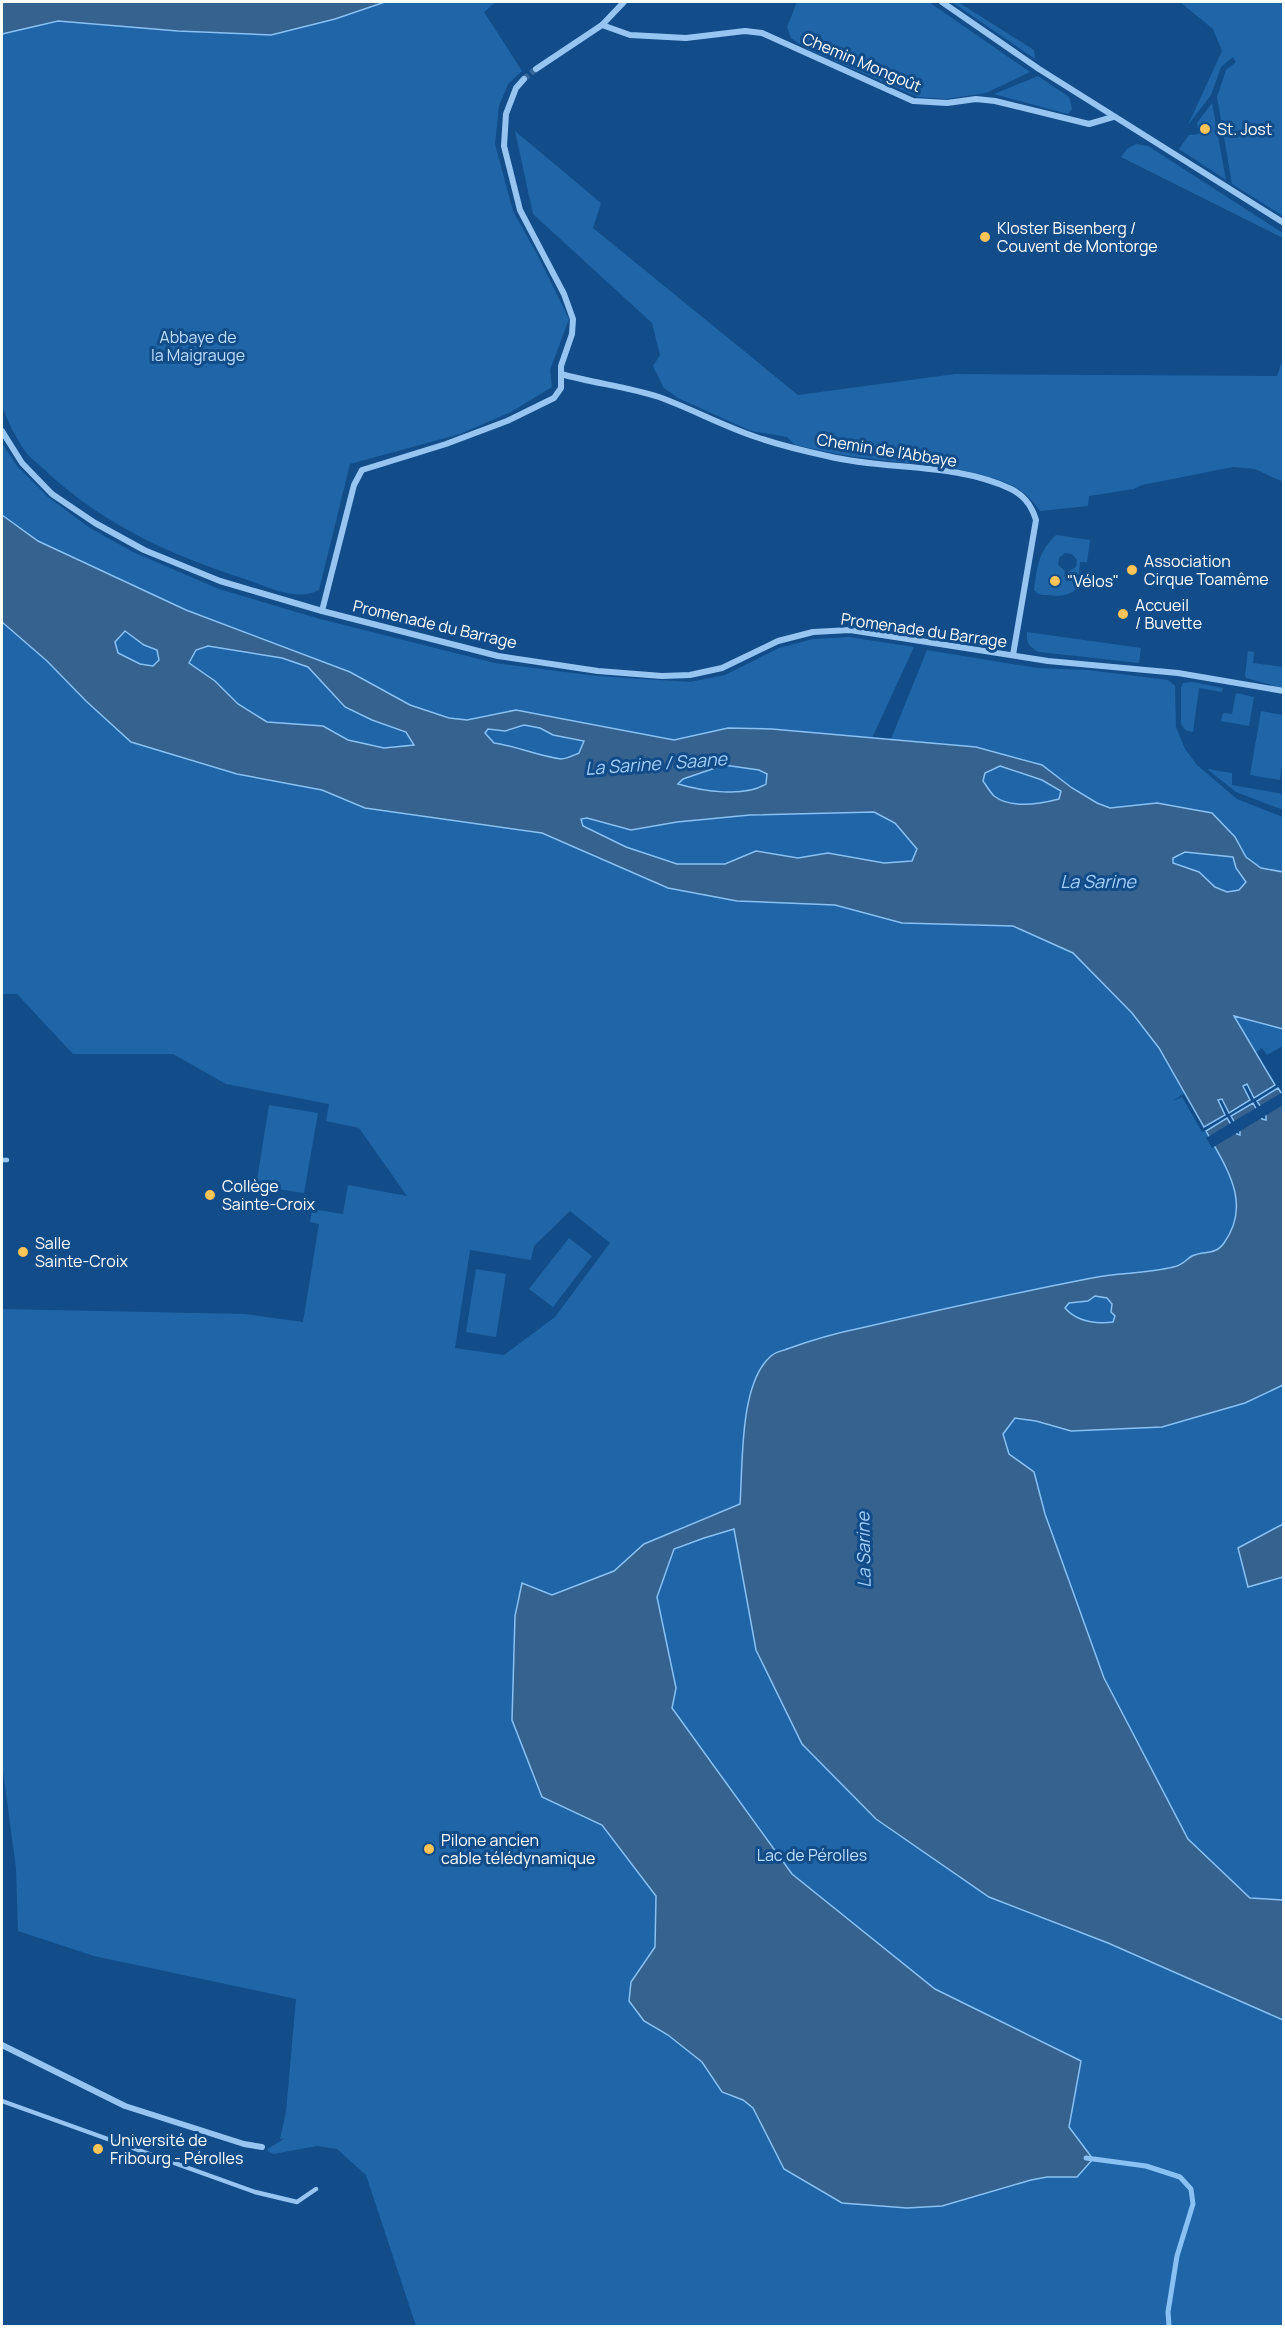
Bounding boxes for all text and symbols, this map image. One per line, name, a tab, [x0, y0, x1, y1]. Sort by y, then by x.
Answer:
street label: Chemin Mongoût	[799, 27, 925, 97]
place label: St. Jost	[1217, 118, 1272, 140]
marker: St. Jost	[1198, 122, 1212, 136]
place label: Kloster Bisenberg / Couvent de Montorge	[997, 217, 1158, 257]
marker: Kloster Bisenberg / Couvent de Montorge	[978, 230, 992, 244]
park label: Abbaye de la Maigrauge	[151, 326, 245, 366]
street label: Chemin de l'Abbaye	[815, 428, 959, 472]
place label: Association Cirque Toamême	[1144, 550, 1269, 590]
marker: Association Cirque Toamême	[1125, 563, 1139, 577]
place label: "Vélos"	[1067, 570, 1119, 592]
marker: "Vélos"	[1048, 574, 1062, 588]
street label: Promenade du Barrage	[351, 594, 519, 654]
place label: Accueil / Buvette	[1135, 594, 1202, 634]
street label: Promenade du Barrage	[839, 607, 1009, 653]
marker: Accueil / Buvette	[1116, 607, 1130, 621]
water label: La Sarine / Saane	[584, 746, 729, 780]
water label: La Sarine	[1060, 869, 1137, 893]
place label: Collège Sainte-Croix	[222, 1175, 315, 1215]
marker: Collège Sainte-Croix	[203, 1188, 217, 1202]
place label: Salle Sainte-Croix	[35, 1232, 128, 1272]
marker: Salle Sainte-Croix	[16, 1245, 30, 1259]
water label: La Sarine	[850, 1510, 876, 1588]
place label: Pilone ancien cable télédynamique	[441, 1829, 595, 1869]
marker: Pilone ancien cable télédynamique	[422, 1842, 436, 1856]
park label: Lac de Pérolles	[757, 1844, 867, 1866]
place label: Université de Fribourg - Pérolles	[110, 2129, 243, 2169]
marker: Université de Fribourg - Pérolles	[91, 2142, 105, 2156]

